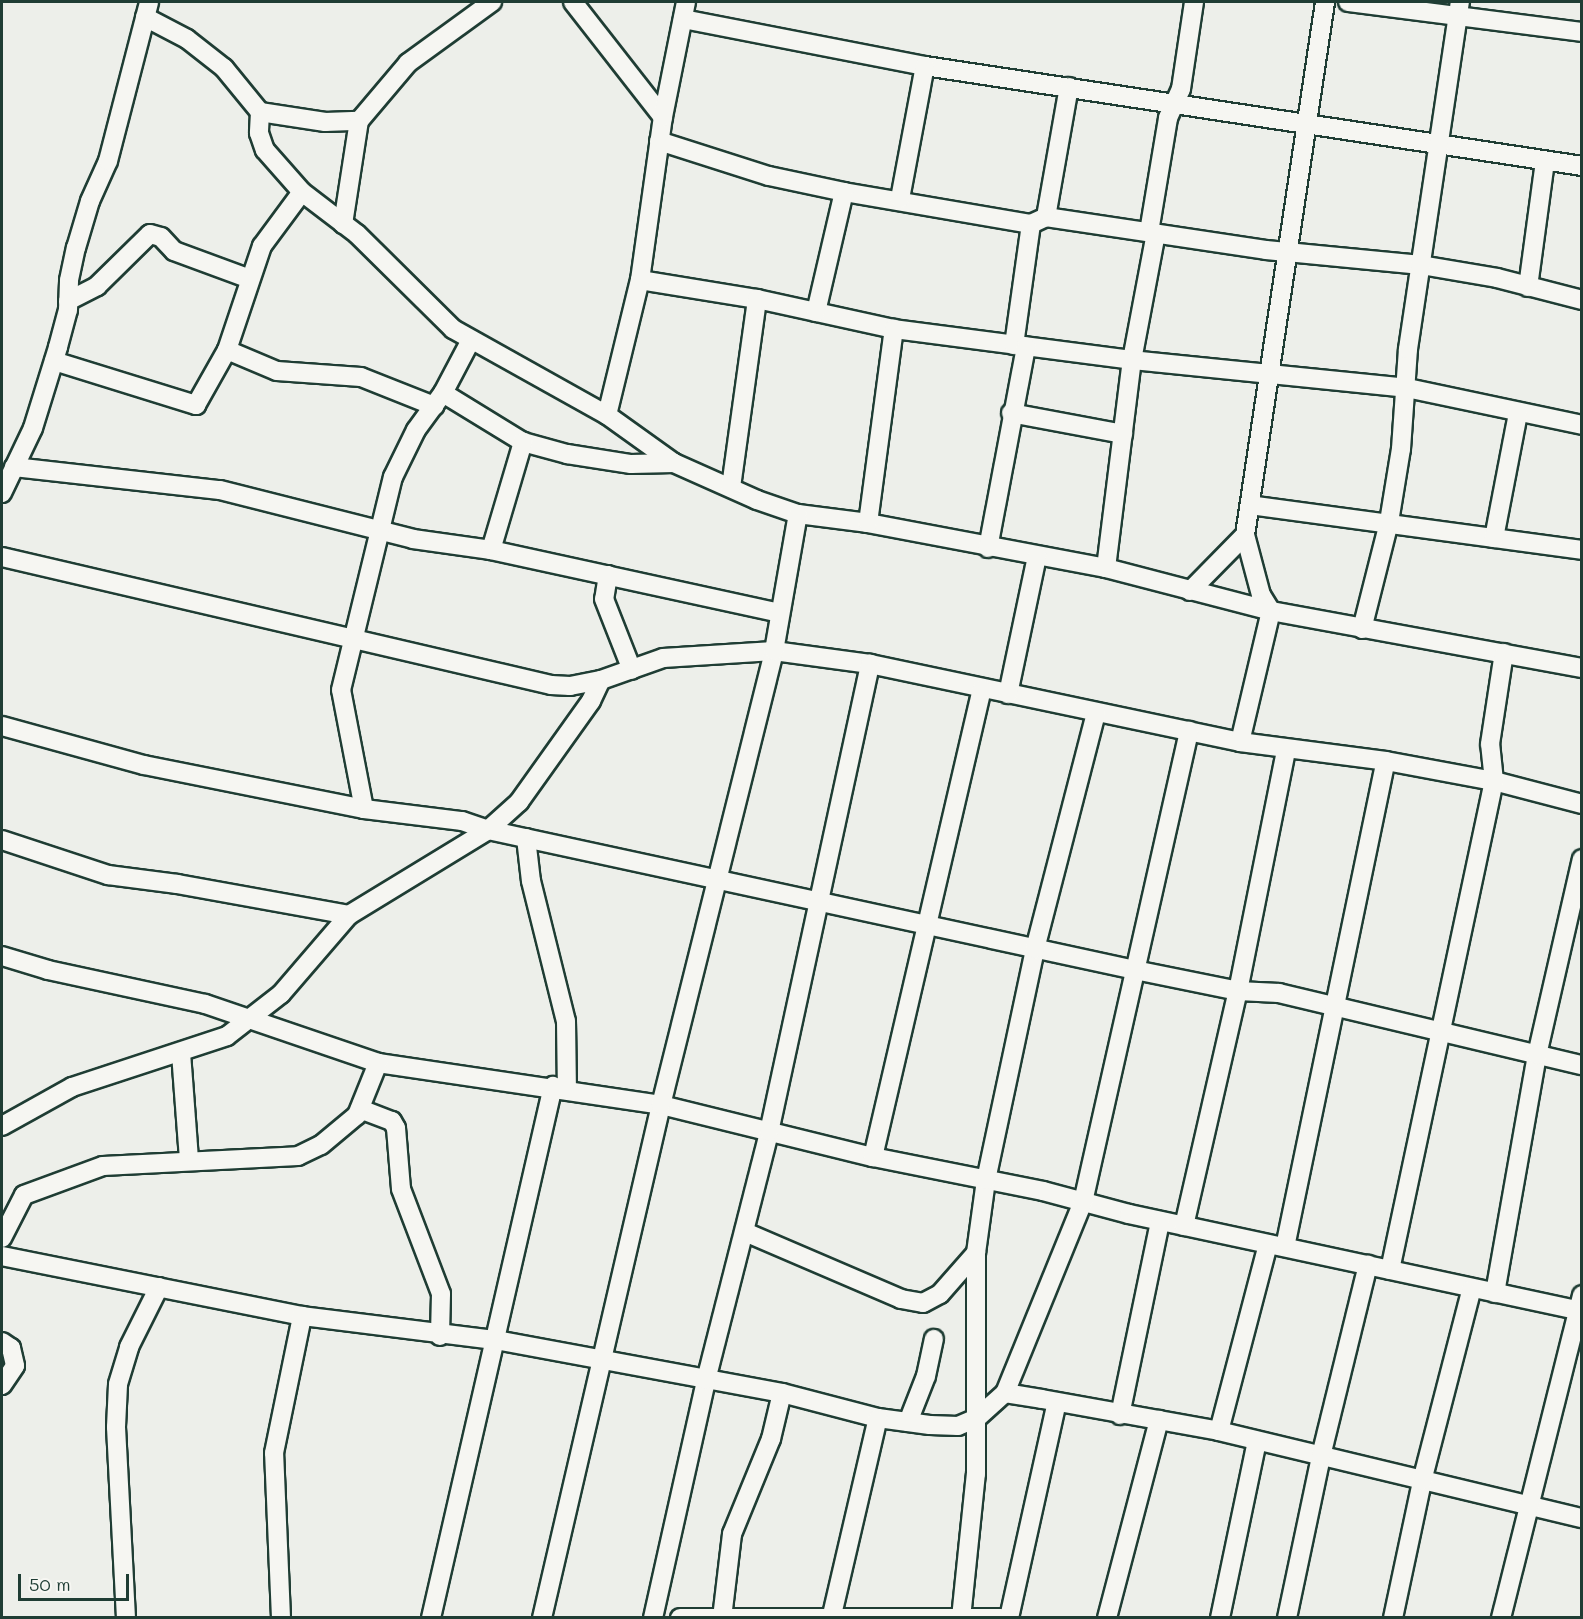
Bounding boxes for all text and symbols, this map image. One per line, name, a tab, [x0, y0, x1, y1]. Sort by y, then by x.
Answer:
scale bar	[21, 1562, 132, 1600]
text: 50 m	[29, 1572, 71, 1596]

